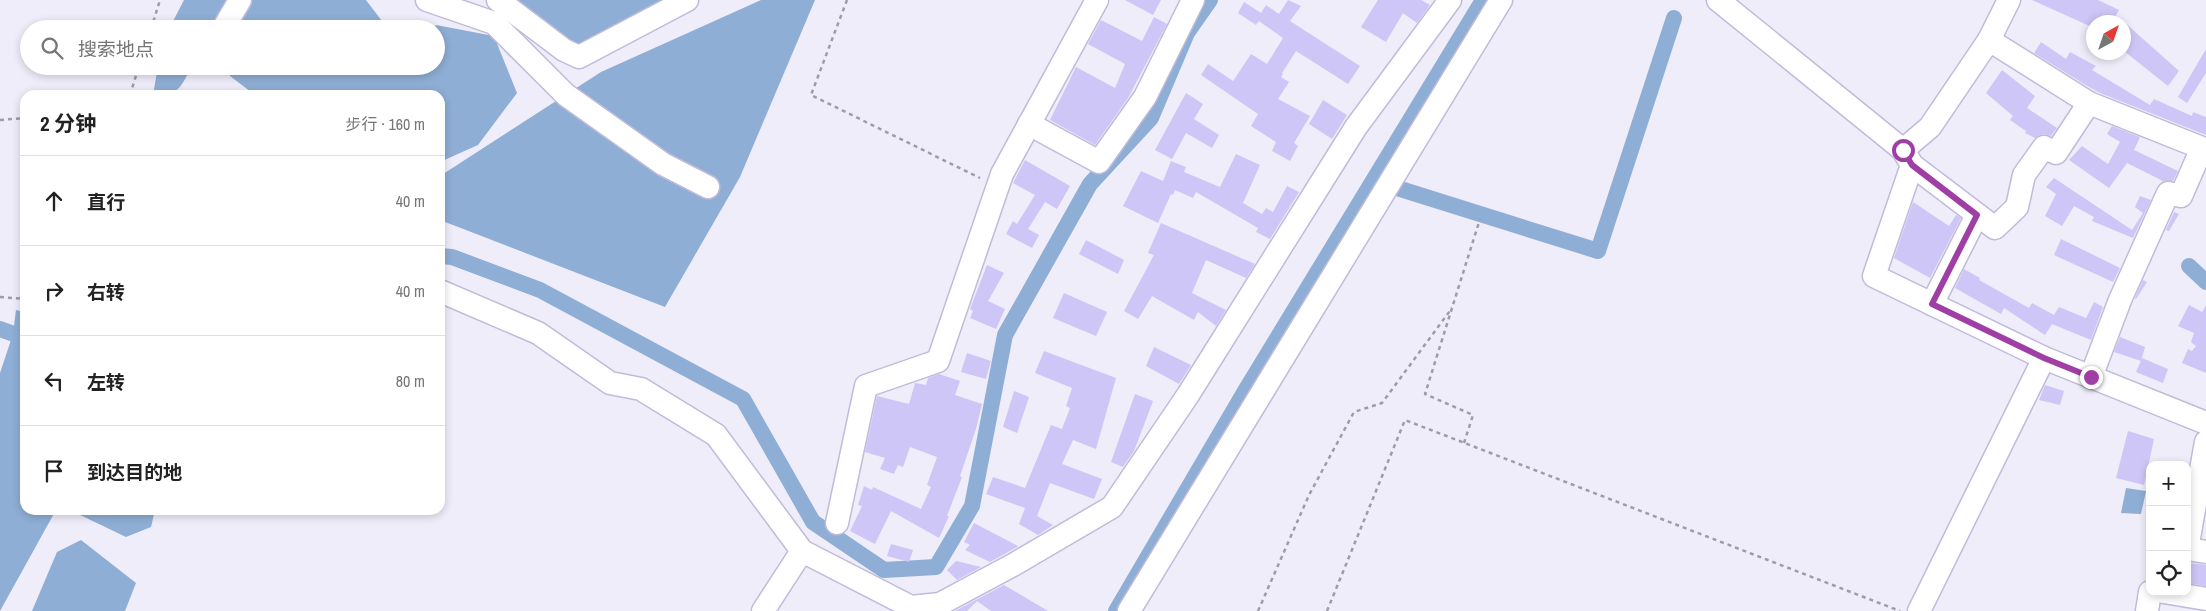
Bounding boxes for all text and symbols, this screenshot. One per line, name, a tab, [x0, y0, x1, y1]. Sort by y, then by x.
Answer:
north arrow	[2086, 15, 2131, 60]
search box	[20, 20, 445, 75]
icon: search	[38, 34, 66, 62]
text: 搜索地点	[78, 36, 154, 62]
text: 2 分钟	[40, 109, 96, 138]
text: 步行 · 160 m	[346, 113, 425, 135]
route start	[1892, 139, 1915, 162]
icon: ahead	[40, 187, 68, 215]
text: 直行	[87, 189, 125, 215]
text: 40 m	[396, 190, 425, 212]
icon: right	[40, 277, 68, 305]
text: 右转	[87, 279, 125, 305]
text: 40 m	[396, 280, 425, 302]
route end	[2080, 366, 2103, 389]
icon: left	[40, 367, 68, 395]
text: 左转	[87, 369, 125, 395]
text: 80 m	[396, 370, 425, 392]
icon: arrive	[40, 457, 68, 485]
text: 到达目的地	[87, 459, 182, 485]
map controls	[2146, 461, 2191, 596]
button: +	[2146, 461, 2191, 506]
button: −	[2146, 506, 2191, 551]
button: locate	[2146, 551, 2191, 596]

